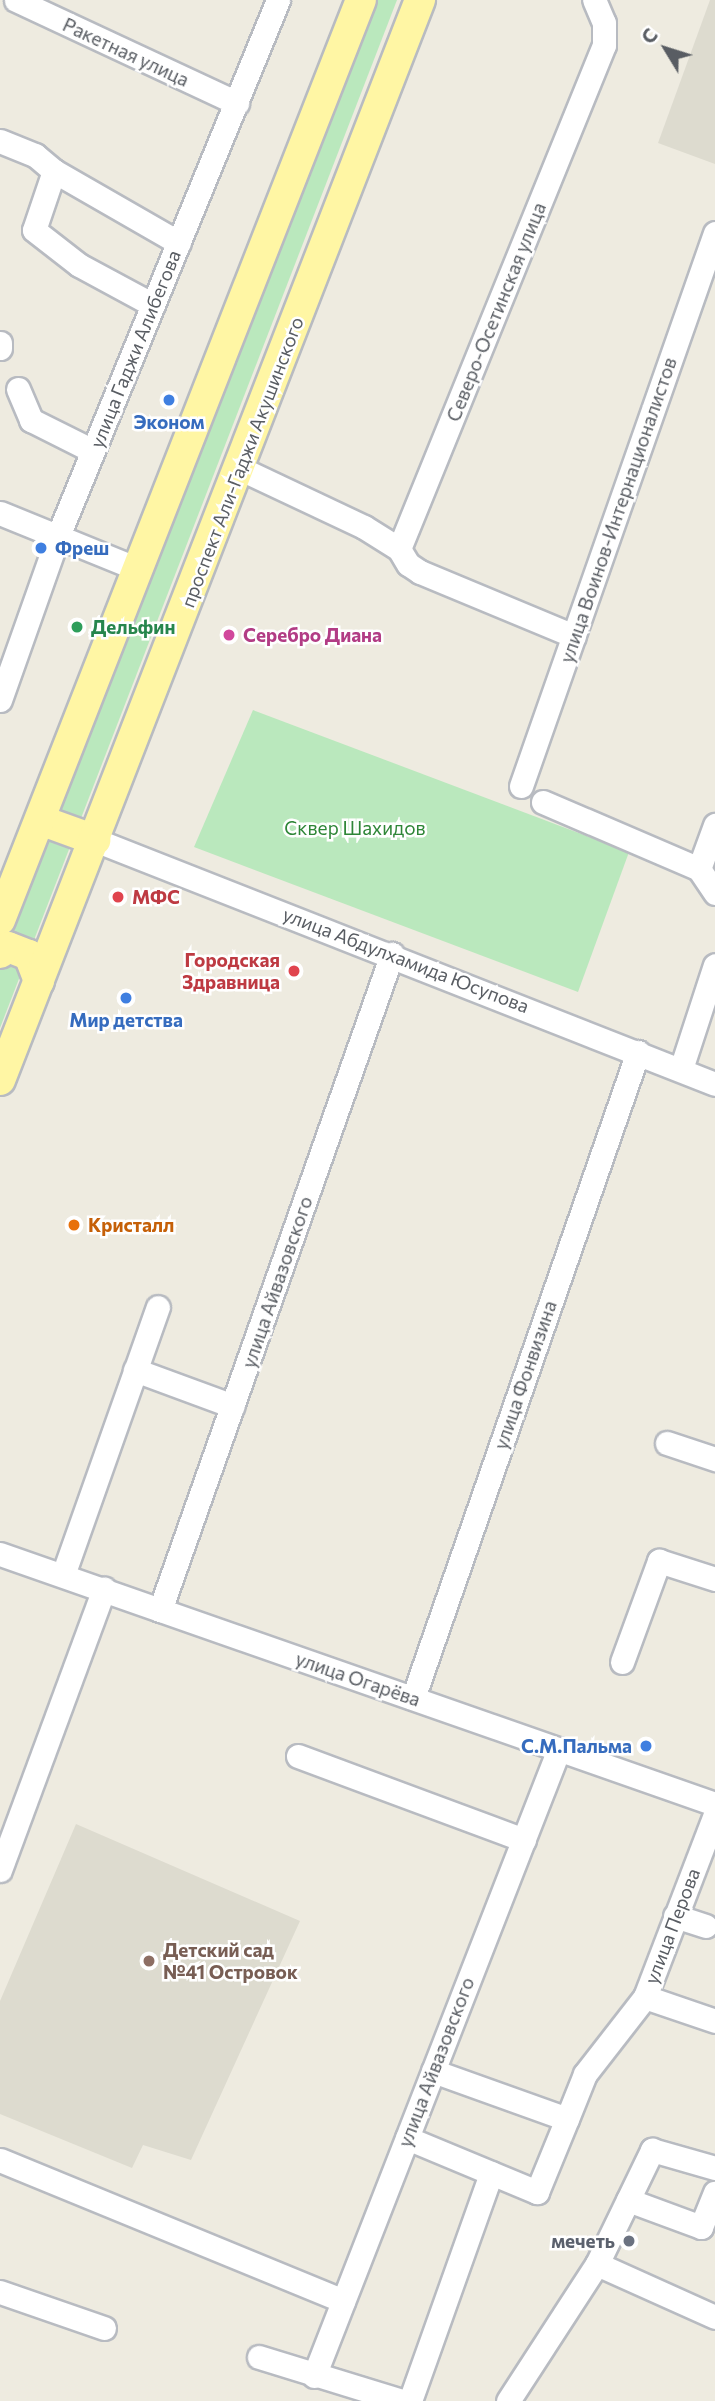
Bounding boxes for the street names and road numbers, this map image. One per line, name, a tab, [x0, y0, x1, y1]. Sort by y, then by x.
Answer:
street label: Ракетная улица	[59, 13, 193, 91]
street label: Северо-Осетинская улица	[442, 199, 550, 425]
street label: улица Гаджи Алибегова	[85, 247, 185, 451]
street label: проспект Али-Гаджи Акушинского	[176, 313, 308, 611]
street label: улица Воинов-Интернационалистов	[555, 354, 681, 666]
street label: улица Абдулхамида Юсупова	[280, 902, 532, 1018]
street label: улица Айвазовского	[237, 1193, 317, 1371]
street label: улица Фонвизина	[489, 1298, 561, 1452]
street label: улица Огарёва	[293, 1647, 423, 1711]
street label: улица Перова	[639, 1865, 705, 1987]
street label: улица Айвазовского	[393, 1974, 479, 2150]

